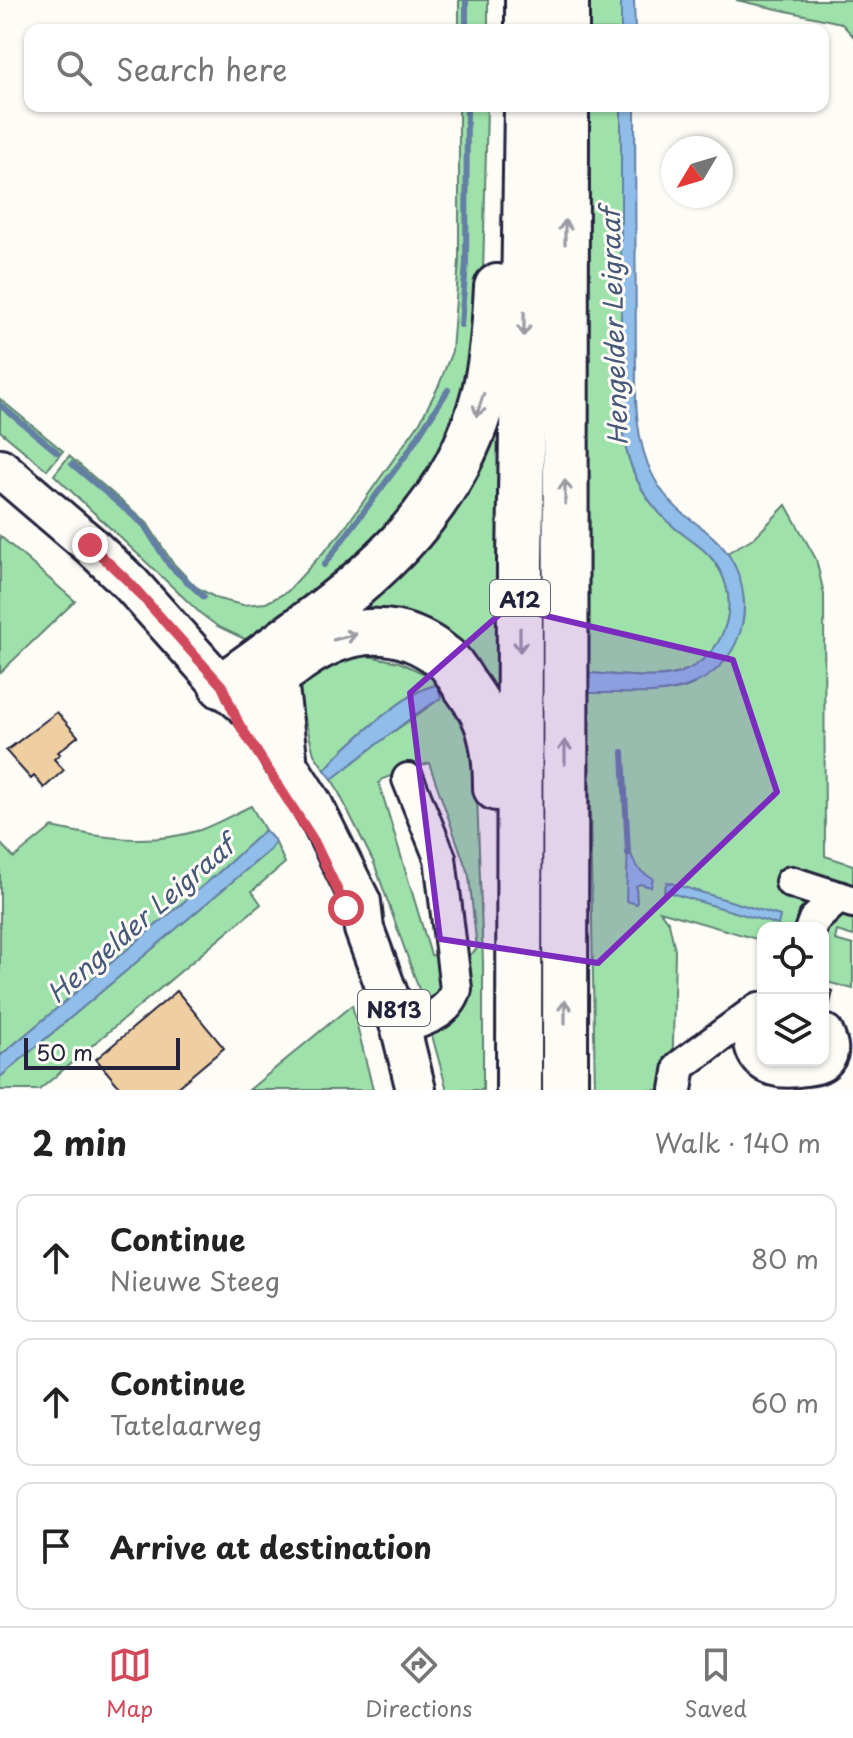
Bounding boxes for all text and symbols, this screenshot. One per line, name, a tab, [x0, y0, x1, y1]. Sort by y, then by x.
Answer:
search box	[24, 24, 829, 112]
icon: search	[52, 46, 96, 90]
text: Search here	[116, 46, 288, 91]
north arrow	[661, 136, 733, 208]
water label: Hengelder Leigraaf	[589, 201, 637, 446]
one-way arrow	[557, 219, 573, 246]
one-way arrow	[516, 310, 532, 337]
one-way arrow	[472, 393, 487, 418]
one-way arrow	[557, 479, 573, 506]
route end	[72, 527, 108, 563]
road number: A12	[490, 580, 550, 616]
one-way arrow	[512, 626, 528, 653]
one-way arrow	[332, 629, 358, 644]
one-way arrow	[557, 739, 573, 766]
water label: Hengelder Leigraaf	[38, 822, 247, 1012]
route start	[328, 890, 364, 926]
map controls	[757, 922, 829, 1066]
button: locate	[757, 922, 829, 994]
road number: N813	[358, 990, 430, 1026]
button: layers	[757, 994, 829, 1066]
one-way arrow	[557, 999, 573, 1026]
scale bar	[24, 1034, 180, 1070]
text: 50 m	[36, 1035, 93, 1068]
text: 2 min	[32, 1116, 127, 1168]
text: Walk · 140 m	[655, 1123, 821, 1162]
text: Continue	[110, 1216, 245, 1261]
icon: ahead	[34, 1236, 78, 1280]
text: 80 m	[751, 1239, 819, 1278]
text: Nieuwe Steeg	[110, 1261, 280, 1300]
text: Continue	[110, 1360, 245, 1405]
icon: ahead	[34, 1380, 78, 1424]
text: 60 m	[751, 1383, 819, 1422]
text: Tatelaarweg	[110, 1405, 262, 1444]
icon: arrive	[34, 1524, 78, 1568]
text: Arrive at destination	[110, 1524, 432, 1569]
tab: Map	[106, 1643, 153, 1724]
tab: Directions	[365, 1643, 472, 1724]
tab: Saved	[684, 1643, 747, 1724]

